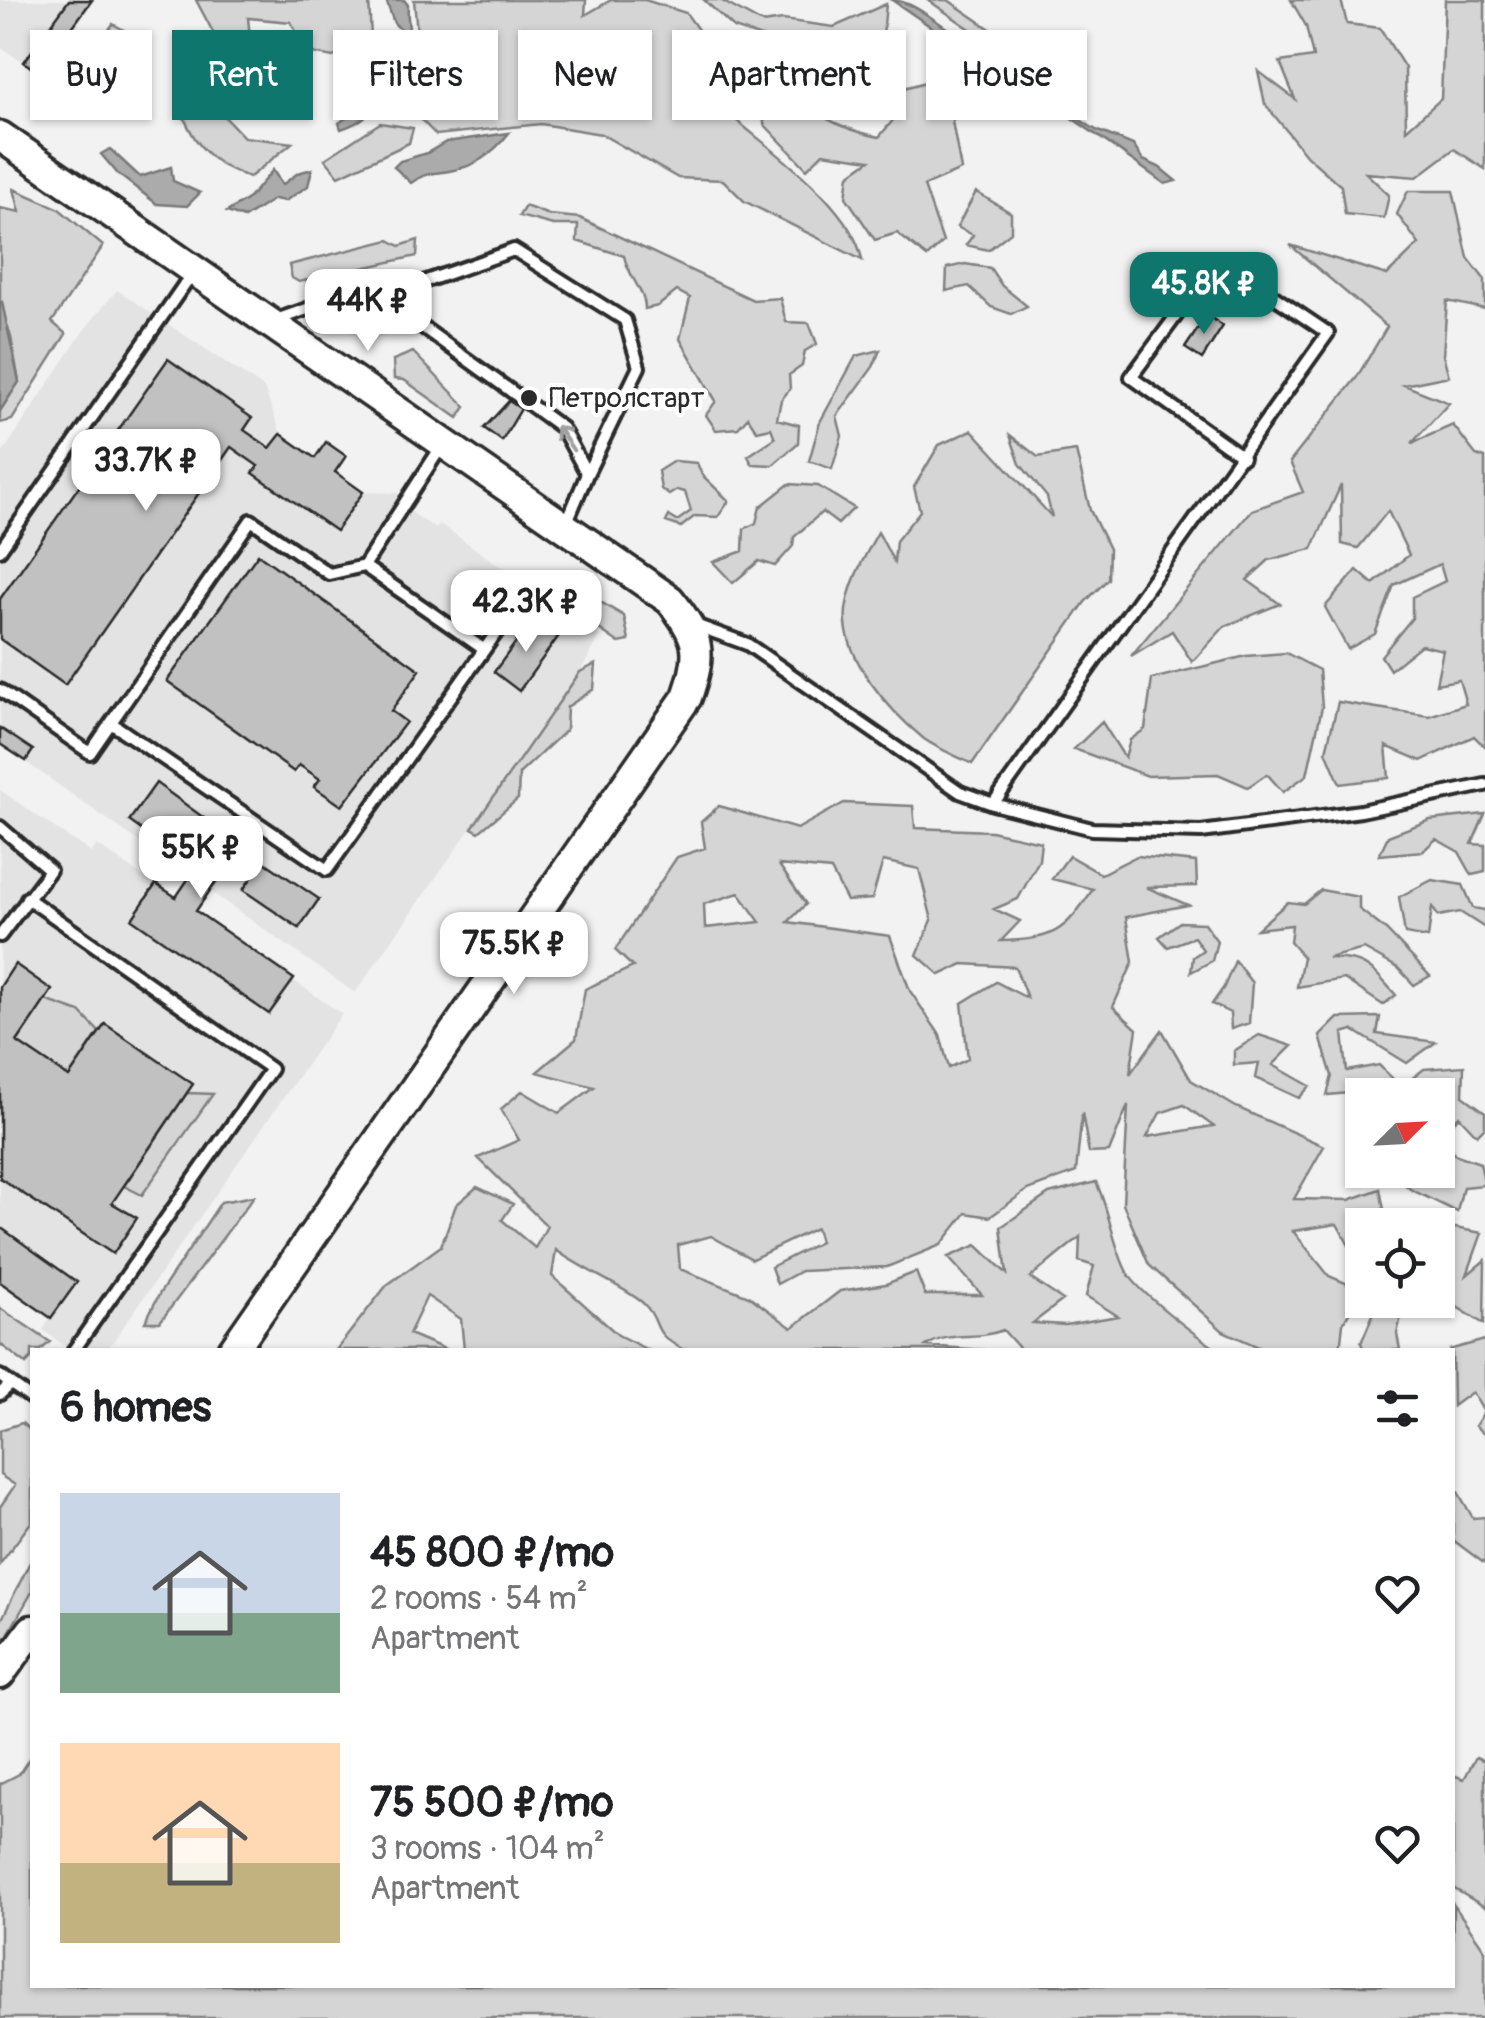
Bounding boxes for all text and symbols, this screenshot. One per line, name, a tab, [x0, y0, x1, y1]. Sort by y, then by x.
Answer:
chip: Buy	[30, 30, 152, 120]
chip: Rent	[172, 30, 313, 120]
chip: Filters	[333, 30, 498, 120]
chip: New	[518, 30, 652, 120]
chip: Apartment	[672, 30, 906, 120]
chip: House	[926, 30, 1087, 120]
pin: 45.8K ₽	[1112, 252, 1296, 337]
text: 45.8K ₽	[1152, 264, 1256, 304]
pin: 44K ₽	[298, 269, 438, 354]
text: 44K ₽	[327, 281, 409, 321]
place label: Петролстарт	[549, 381, 705, 416]
marker: Петролстарт	[518, 387, 540, 409]
one-way arrow	[555, 425, 576, 453]
pin: 33.7K ₽	[54, 429, 238, 514]
text: 33.7K ₽	[93, 441, 199, 481]
pin: 42.3K ₽	[434, 570, 618, 655]
text: 42.3K ₽	[473, 582, 579, 622]
pin: 55K ₽	[131, 816, 271, 901]
text: 55K ₽	[161, 828, 241, 868]
pin: 75.5K ₽	[422, 912, 606, 997]
text: 75.5K ₽	[462, 924, 566, 964]
north arrow	[1345, 1078, 1455, 1188]
map controls	[1345, 1078, 1455, 1318]
button: locate	[1345, 1208, 1455, 1318]
icon: filters	[1370, 1381, 1425, 1436]
text: 6 homes	[60, 1382, 211, 1434]
text: 45 800 ₽/mo	[370, 1527, 614, 1579]
icon: home	[140, 1533, 260, 1653]
icon: heart	[1370, 1566, 1425, 1621]
text: 2 rooms · 54 m²	[370, 1579, 588, 1619]
text: Apartment	[370, 1619, 519, 1659]
text: 75 500 ₽/mo	[370, 1777, 613, 1829]
icon: home	[140, 1783, 260, 1903]
icon: heart	[1370, 1816, 1425, 1871]
text: 3 rooms · 104 m²	[370, 1829, 605, 1869]
text: Apartment	[370, 1869, 519, 1909]

